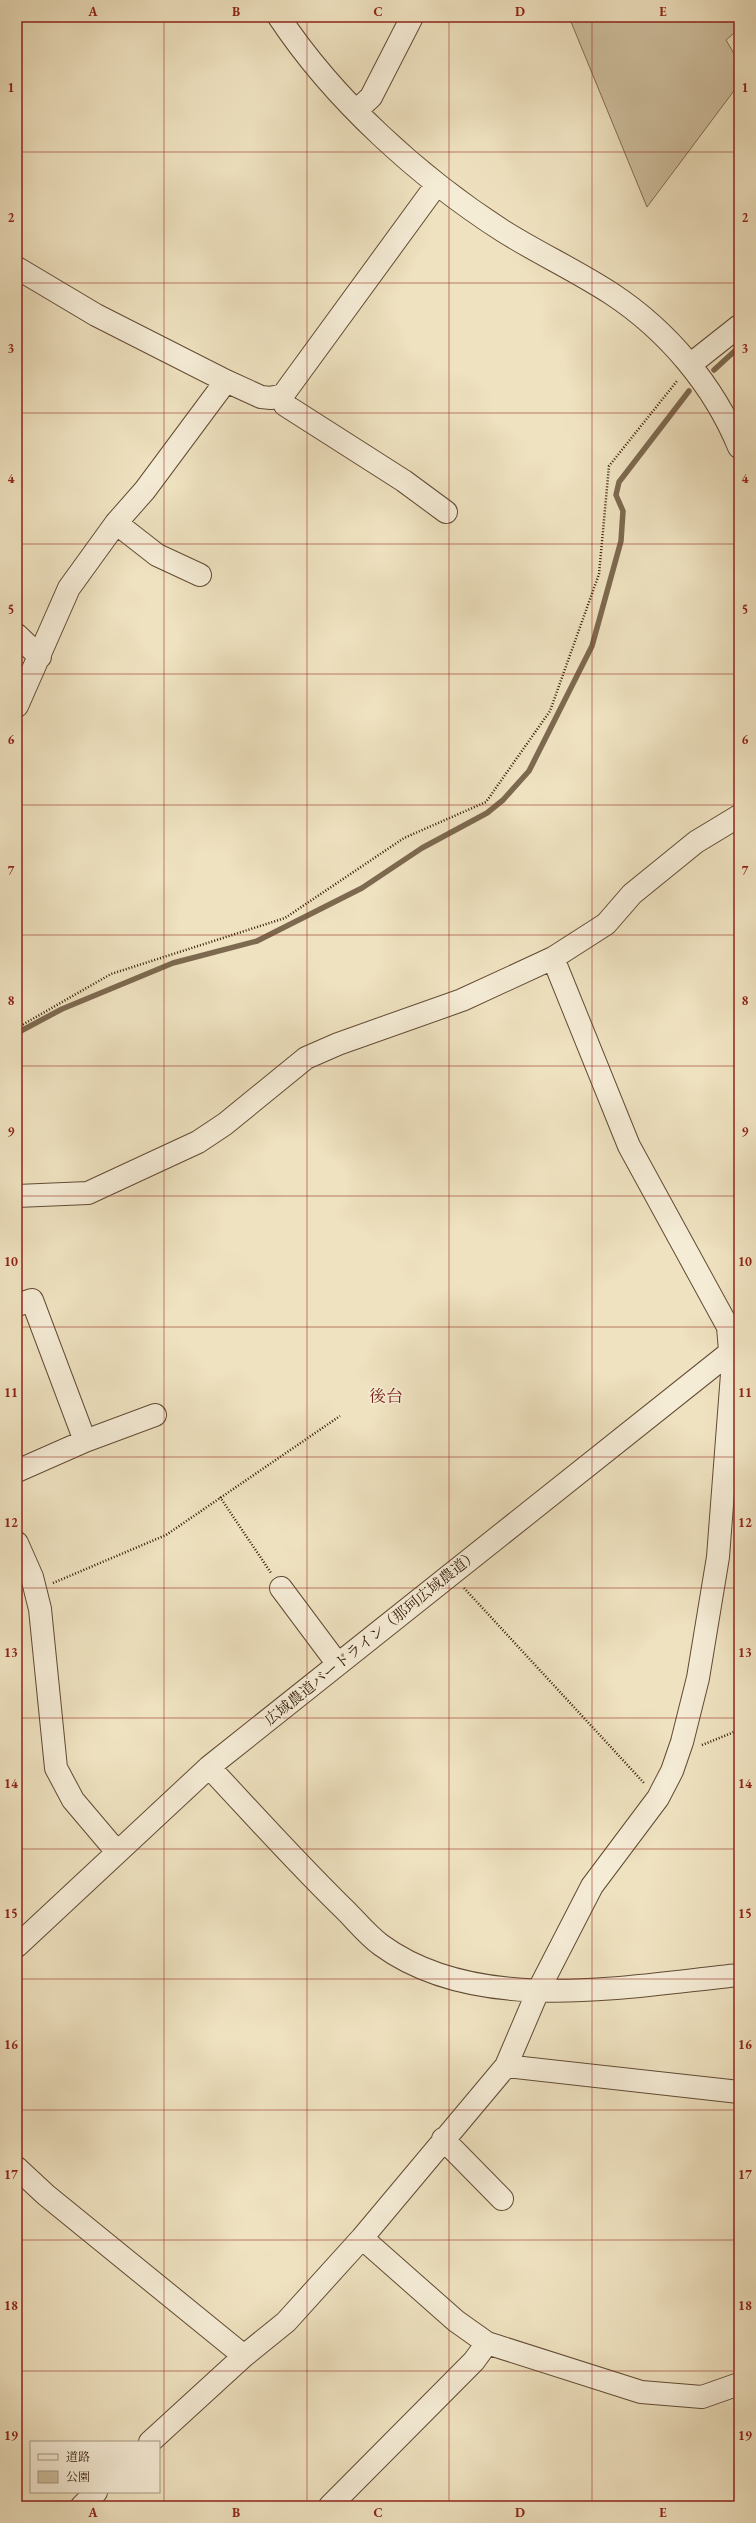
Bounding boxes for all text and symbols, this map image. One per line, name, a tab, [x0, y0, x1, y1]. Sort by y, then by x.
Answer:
text: A	[87, 3, 98, 20]
text: B	[232, 3, 240, 20]
text: C	[373, 3, 383, 20]
text: D	[515, 3, 525, 20]
text: E	[659, 3, 667, 20]
text: 1	[8, 79, 15, 96]
text: 1	[742, 79, 749, 96]
text: 2	[8, 209, 15, 226]
text: 2	[742, 209, 749, 226]
text: 3	[8, 340, 15, 357]
text: 3	[742, 340, 749, 357]
text: 4	[8, 470, 15, 487]
text: 4	[742, 470, 749, 487]
text: 5	[8, 601, 14, 618]
text: 5	[742, 601, 748, 618]
text: 6	[8, 731, 15, 748]
text: 6	[742, 731, 749, 748]
text: 7	[8, 862, 15, 879]
text: 7	[742, 862, 749, 879]
text: 8	[8, 992, 15, 1009]
text: 8	[742, 992, 749, 1009]
text: 9	[8, 1123, 15, 1140]
text: 9	[742, 1123, 749, 1140]
text: 10	[4, 1253, 18, 1270]
text: 10	[738, 1253, 752, 1270]
text: 11	[4, 1384, 18, 1401]
text: 11	[738, 1384, 752, 1401]
district label: 後台	[369, 1385, 403, 1407]
text: 12	[4, 1514, 18, 1531]
text: 12	[738, 1514, 752, 1531]
street label: 広域農道バードライン（那珂広域農道）	[260, 1545, 482, 1729]
text: 13	[4, 1644, 18, 1661]
text: 13	[738, 1644, 752, 1661]
text: 14	[4, 1775, 18, 1792]
text: 14	[738, 1775, 752, 1792]
text: 15	[4, 1905, 18, 1922]
text: 15	[738, 1905, 752, 1922]
text: 16	[4, 2036, 18, 2053]
text: 16	[738, 2036, 752, 2053]
text: 17	[4, 2166, 18, 2183]
text: 17	[738, 2166, 752, 2183]
text: 18	[4, 2297, 18, 2314]
text: 18	[738, 2297, 752, 2314]
text: 19	[4, 2427, 18, 2444]
text: 19	[738, 2427, 752, 2444]
legend	[30, 2441, 160, 2493]
text: 道路	[66, 2449, 90, 2465]
text: 公園	[66, 2469, 90, 2485]
text: A	[87, 2504, 98, 2521]
text: B	[232, 2504, 240, 2521]
text: C	[373, 2504, 383, 2521]
text: D	[515, 2504, 525, 2521]
text: E	[659, 2504, 667, 2521]

